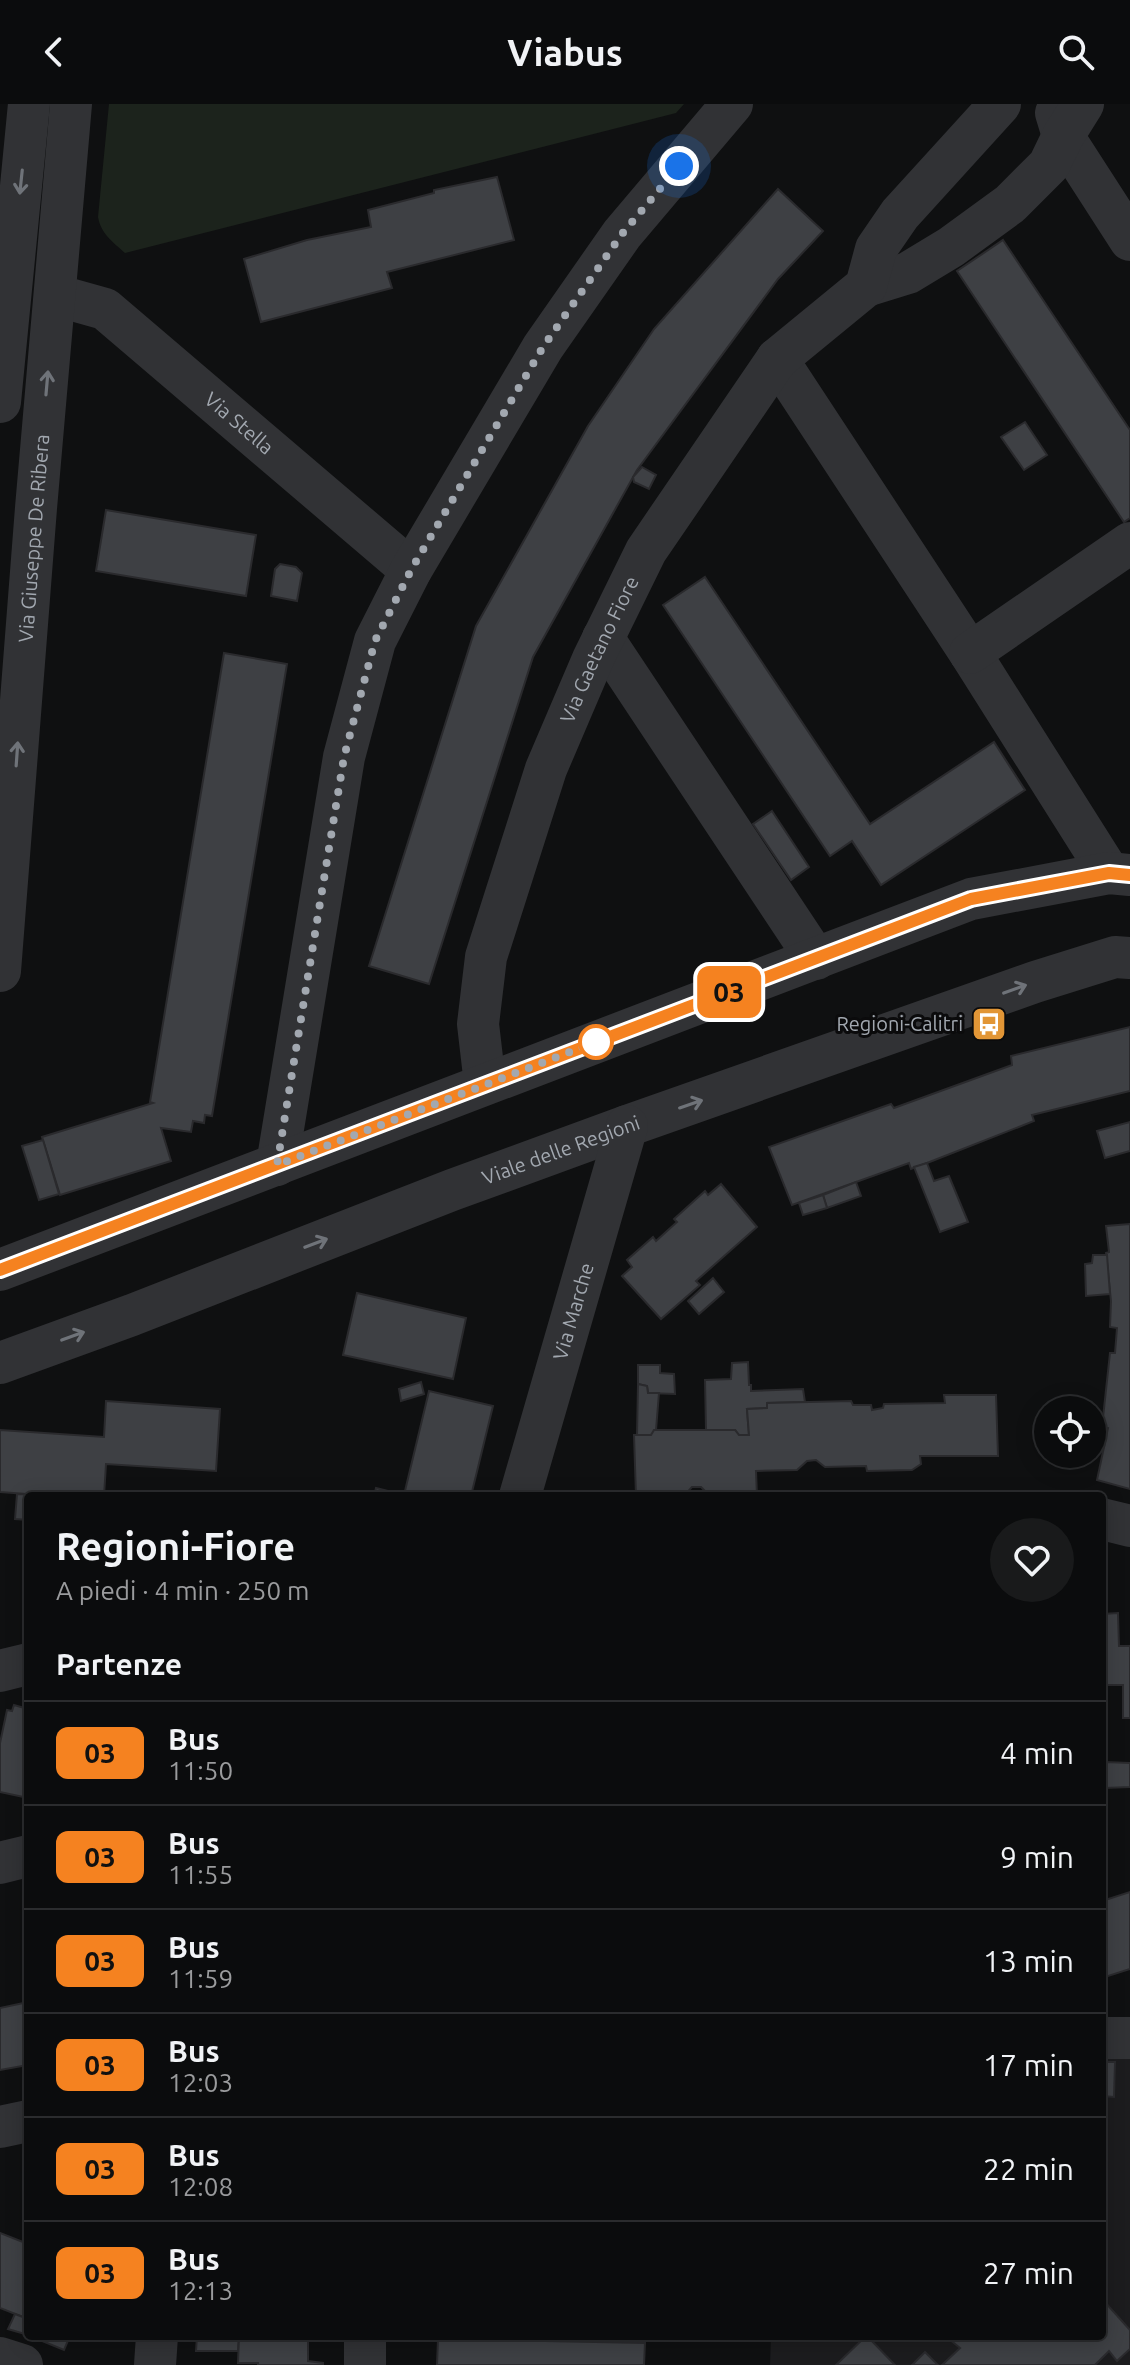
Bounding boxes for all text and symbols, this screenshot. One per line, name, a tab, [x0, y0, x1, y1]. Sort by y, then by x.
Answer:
icon: back	[32, 30, 76, 74]
icon: search	[1054, 30, 1098, 74]
text: Viabus	[507, 32, 623, 73]
your location	[659, 146, 699, 186]
one-way arrow	[14, 168, 29, 195]
one-way arrow	[40, 370, 55, 397]
street label: Via Stella	[200, 387, 278, 459]
street label: Via Giuseppe De Ribera	[14, 433, 53, 643]
street label: Via Gaetano Fiore	[555, 572, 643, 726]
one-way arrow	[10, 741, 25, 768]
line badge: 03	[693, 966, 765, 1018]
text: 03	[713, 976, 745, 1007]
one-way arrow	[1003, 981, 1027, 995]
bus stop icon: Regioni-Calitri	[970, 1005, 1008, 1043]
place label: Regioni-Calitri	[836, 1012, 963, 1035]
unlabelled marker	[579, 1025, 613, 1059]
one-way arrow	[678, 1096, 703, 1110]
street label: Viale delle Regioni	[479, 1110, 643, 1189]
one-way arrow	[303, 1235, 328, 1249]
street label: Via Marche	[548, 1260, 598, 1363]
one-way arrow	[61, 1328, 85, 1342]
map controls	[1034, 1396, 1106, 1468]
button: locate	[1034, 1396, 1106, 1468]
button: heart	[990, 1518, 1074, 1602]
text: Regioni-Fiore	[56, 1525, 295, 1567]
text: A piedi · 4 min · 250 m	[56, 1576, 309, 1605]
text: Partenze	[56, 1647, 182, 1681]
text: Bus	[168, 1722, 220, 1756]
text: 4 min	[1000, 1736, 1074, 1770]
text: 03	[84, 1737, 116, 1768]
text: 11:50	[168, 1756, 233, 1785]
text: Bus	[168, 1826, 220, 1860]
text: 9 min	[1000, 1840, 1074, 1874]
text: 03	[84, 1841, 116, 1872]
text: 11:55	[168, 1860, 233, 1889]
text: Bus	[168, 1930, 220, 1964]
text: 13 min	[983, 1944, 1074, 1978]
text: 03	[84, 1945, 116, 1976]
text: 11:59	[168, 1964, 233, 1993]
text: Bus	[168, 2034, 220, 2068]
text: 17 min	[983, 2048, 1074, 2082]
text: 03	[84, 2049, 116, 2080]
text: 12:03	[168, 2068, 233, 2097]
text: Bus	[168, 2138, 220, 2172]
text: 22 min	[983, 2152, 1074, 2186]
text: 03	[84, 2153, 116, 2184]
text: 12:08	[168, 2172, 233, 2201]
text: Bus	[168, 2242, 220, 2276]
text: 27 min	[983, 2256, 1074, 2290]
text: 03	[84, 2257, 116, 2288]
text: 12:13	[168, 2276, 233, 2305]

